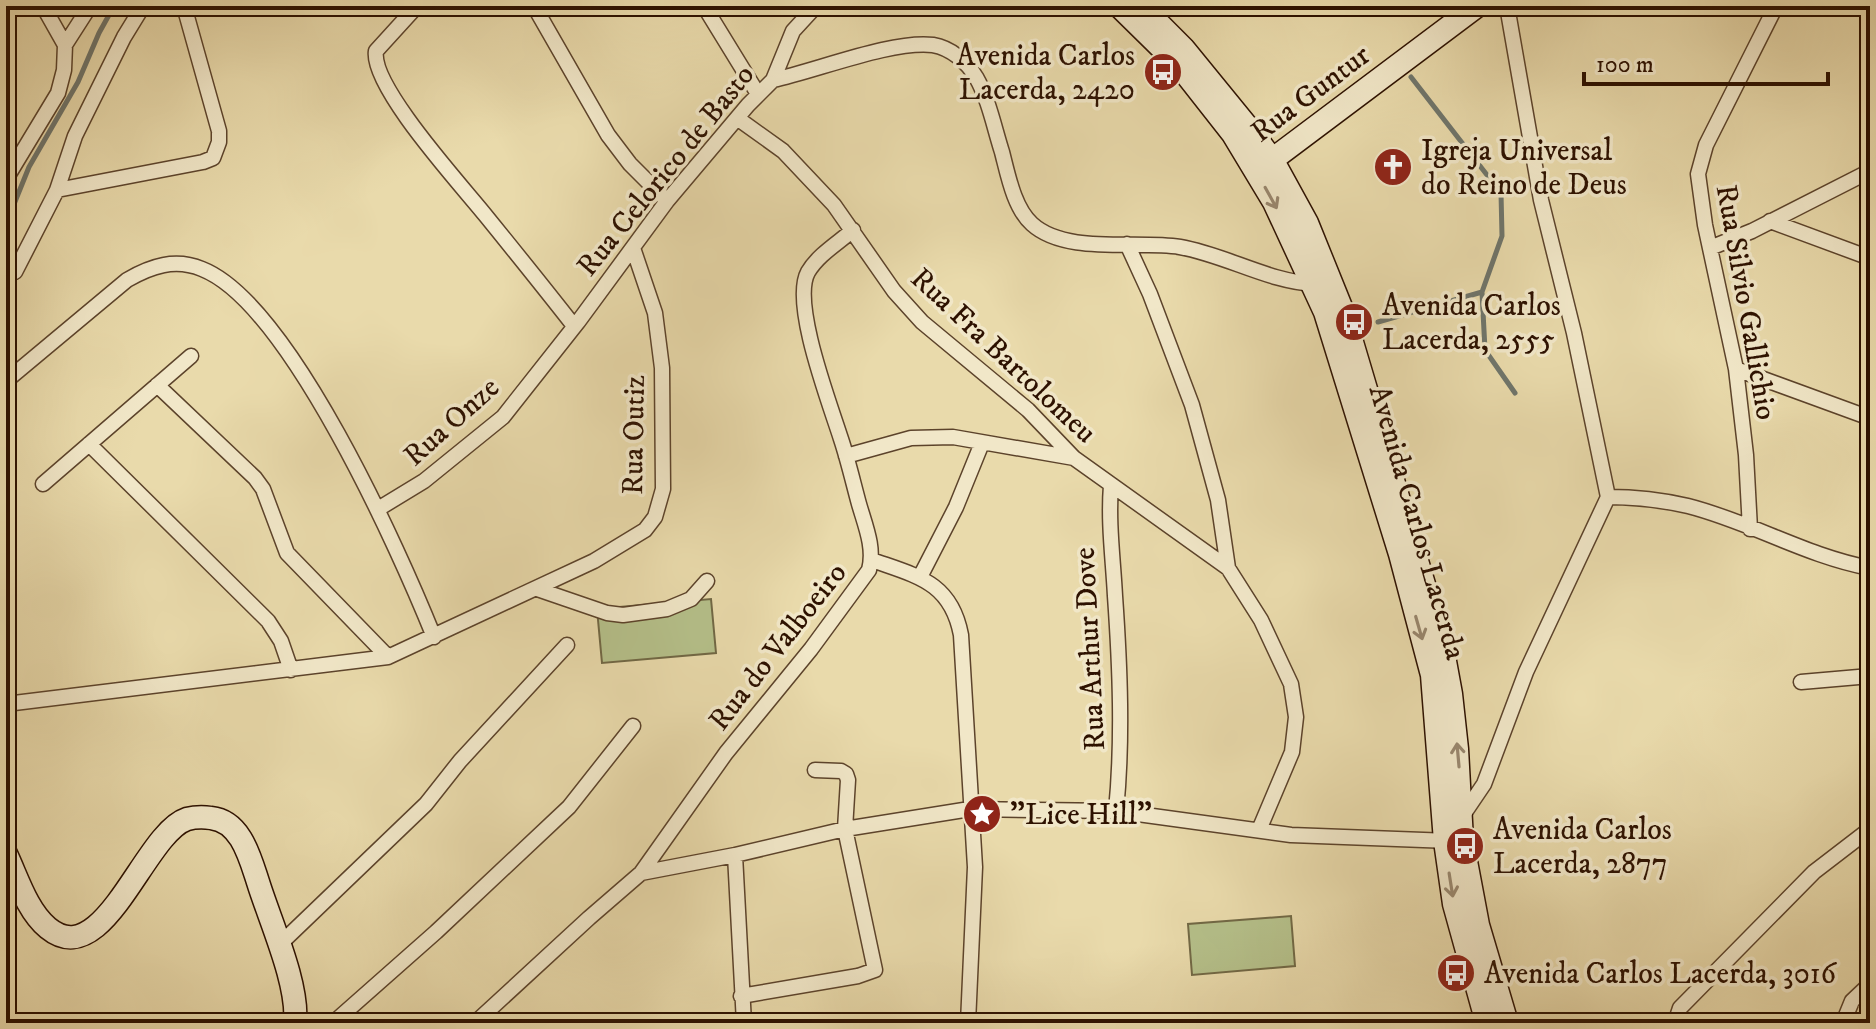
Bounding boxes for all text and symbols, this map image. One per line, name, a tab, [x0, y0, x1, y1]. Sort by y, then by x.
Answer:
scale bar	[1584, 36, 1828, 86]
street label: Rua Guntur	[1244, 37, 1378, 151]
place label: Avenida Carlos Lacerda, 2420	[956, 38, 1135, 109]
text: 100 m	[1596, 50, 1654, 80]
bus stop icon: Avenida Carlos Lacerda, 2420	[1142, 51, 1184, 93]
street label: Rua Celorico de Basto	[569, 57, 763, 284]
place label: Igreja Universal do Reino de Deus	[1421, 133, 1627, 204]
church icon: Igreja Universal do Reino de Deus	[1372, 146, 1414, 188]
street label: Rua Silvio Gallichio	[1707, 182, 1784, 423]
one-way arrow	[1264, 185, 1280, 209]
street label: Rua Fra Bartolomeu	[902, 260, 1104, 452]
place label: Avenida Carlos Lacerda, 2555	[1382, 288, 1561, 359]
bus stop icon: Avenida Carlos Lacerda, 2555	[1333, 301, 1375, 343]
street label: Rua Onze	[397, 370, 507, 475]
street label: Rua Outiz	[615, 375, 654, 495]
street label: Avenida Carlos Lacerda	[1360, 381, 1474, 664]
street label: Rua Arthur Dove	[1067, 546, 1114, 752]
street label: Rua do Valboeiro	[701, 556, 855, 738]
one-way arrow	[1412, 614, 1427, 640]
one-way arrow	[1450, 742, 1465, 769]
place icon: "Lice Hill"	[961, 793, 1003, 835]
place label: "Lice Hill"	[1010, 797, 1152, 834]
place label: Avenida Carlos Lacerda, 2877	[1493, 812, 1672, 883]
bus stop icon: Avenida Carlos Lacerda, 2877	[1444, 825, 1486, 867]
one-way arrow	[1444, 872, 1459, 897]
bus stop icon: Avenida Carlos Lacerda, 3016	[1435, 952, 1477, 994]
place label: Avenida Carlos Lacerda, 3016	[1484, 956, 1838, 993]

